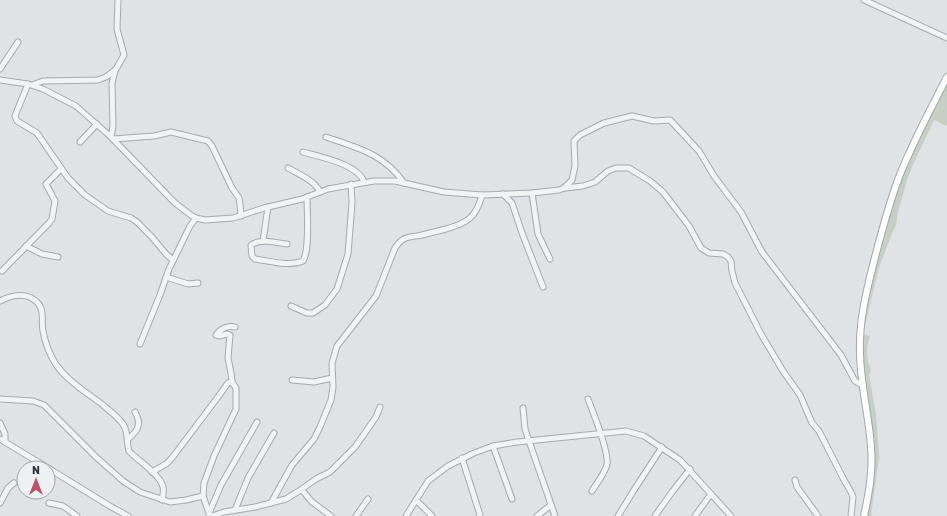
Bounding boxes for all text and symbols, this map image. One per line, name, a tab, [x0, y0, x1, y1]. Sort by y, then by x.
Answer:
north arrow	[16, 460, 56, 500]
text: N	[32, 464, 40, 477]

